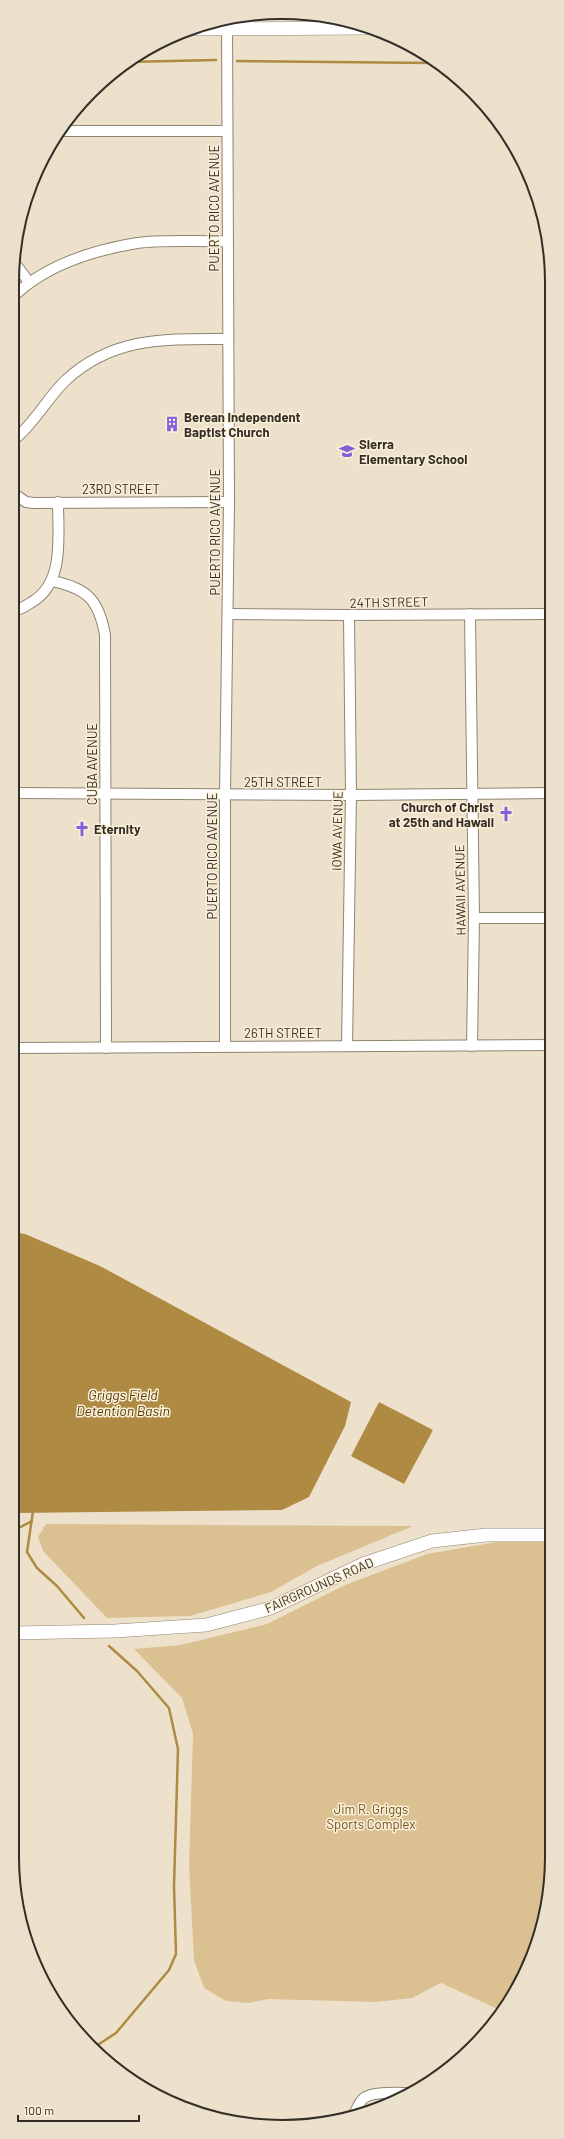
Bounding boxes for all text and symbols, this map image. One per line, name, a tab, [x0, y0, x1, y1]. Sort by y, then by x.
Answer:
street label: PUERTO RICO AVENUE	[206, 144, 222, 271]
place label: Berean Independent Baptist Church	[184, 409, 301, 440]
building icon: Berean Independent Baptist Church	[163, 415, 181, 433]
place label: Sierra Elementary School	[359, 436, 467, 467]
school or university icon: Sierra Elementary School	[338, 442, 356, 460]
street label: PUERTO RICO AVENUE	[207, 468, 223, 595]
street label: 23RD STREET	[82, 481, 160, 497]
street label: 24TH STREET	[350, 593, 428, 611]
street label: CUBA AVENUE	[84, 723, 100, 805]
street label: 25TH STREET	[244, 774, 322, 790]
street label: IOWA AVENUE	[328, 791, 346, 871]
street label: PUERTO RICO AVENUE	[204, 792, 220, 919]
place label: Church of Christ at 25th and Hawaii	[389, 799, 494, 830]
church icon: Church of Christ at 25th and Hawaii	[497, 805, 515, 823]
church icon: Eternity	[73, 820, 91, 838]
place label: Eternity	[94, 821, 141, 837]
street label: HAWAII AVENUE	[451, 844, 469, 936]
street label: 26TH STREET	[244, 1025, 322, 1041]
water label: Griggs Field Detention Basin	[76, 1386, 170, 1419]
street label: FAIRGROUNDS ROAD	[262, 1554, 376, 1616]
park label: Jim R. Griggs Sports Complex	[326, 1801, 416, 1832]
scale bar	[18, 2097, 139, 2123]
text: 100 m	[24, 2103, 54, 2117]

